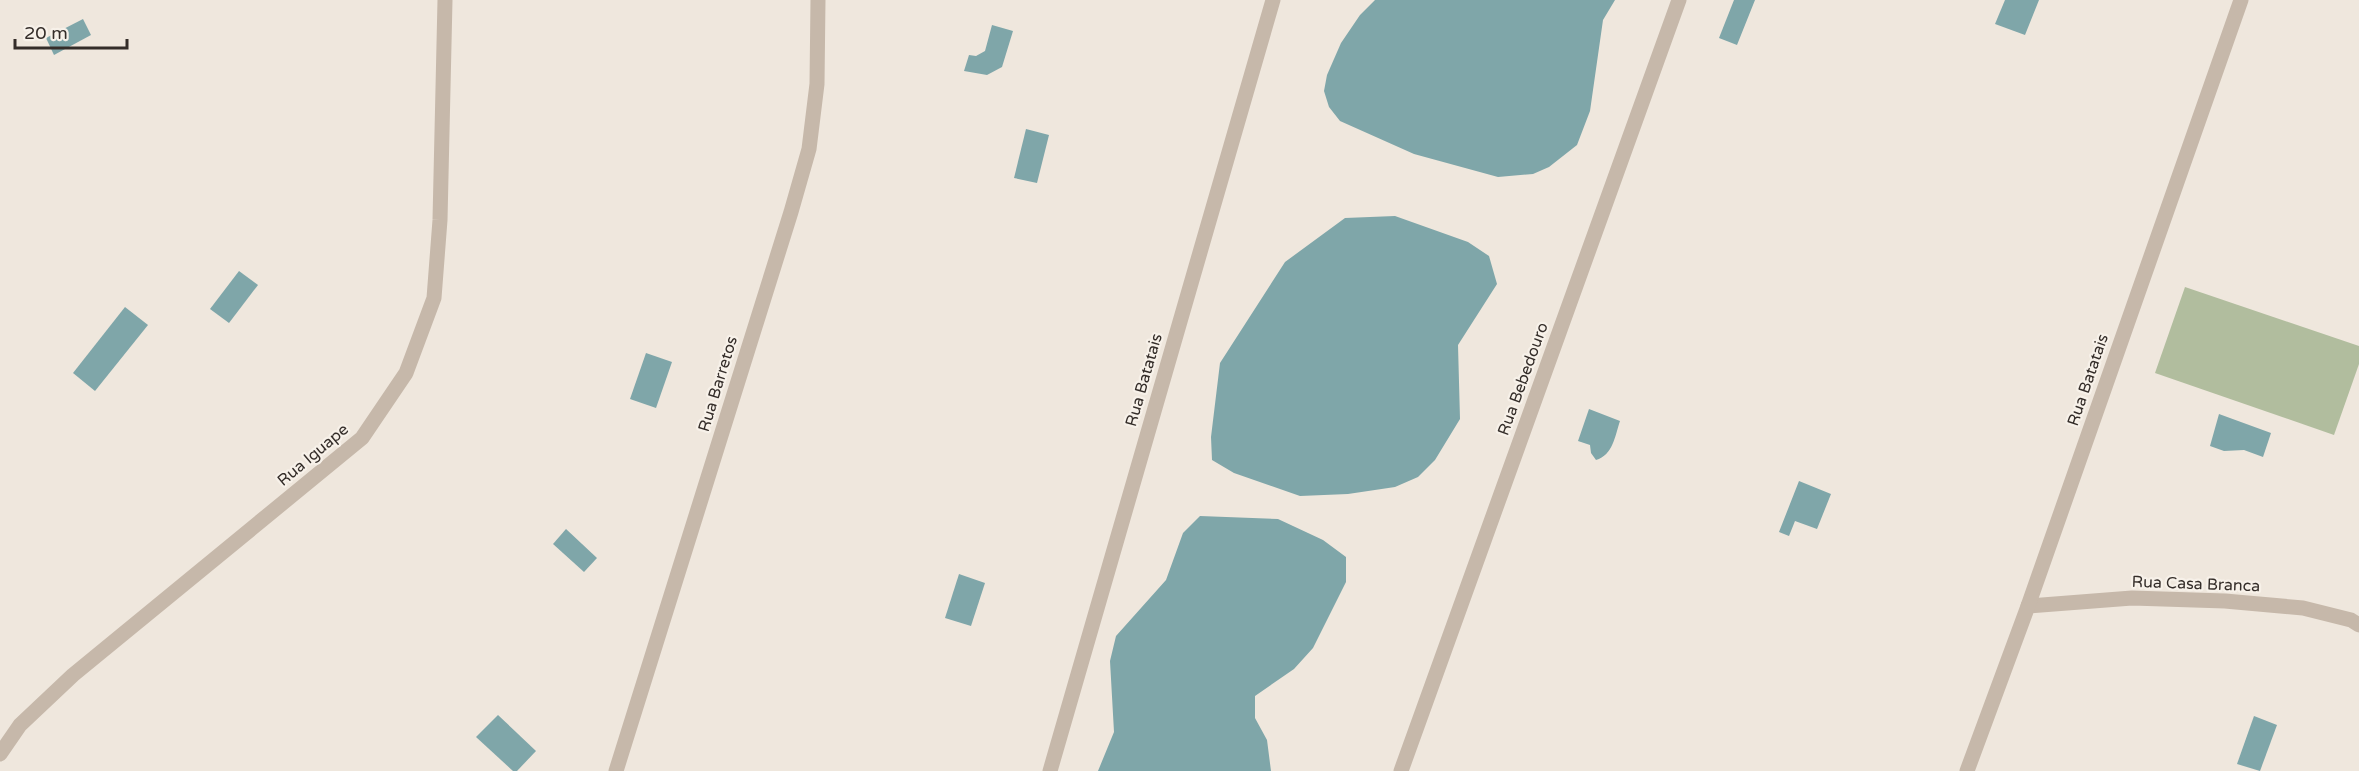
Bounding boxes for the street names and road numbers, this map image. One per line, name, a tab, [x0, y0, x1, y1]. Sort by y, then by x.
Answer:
street label: Rua Bebedouro	[1493, 320, 1553, 438]
street label: Rua Batatais	[1121, 331, 1167, 429]
street label: Rua Batatais	[2063, 331, 2113, 429]
street label: Rua Barretos	[694, 334, 742, 434]
street label: Rua Iguape	[273, 420, 353, 490]
street label: Rua Casa Branca	[2131, 572, 2261, 596]

